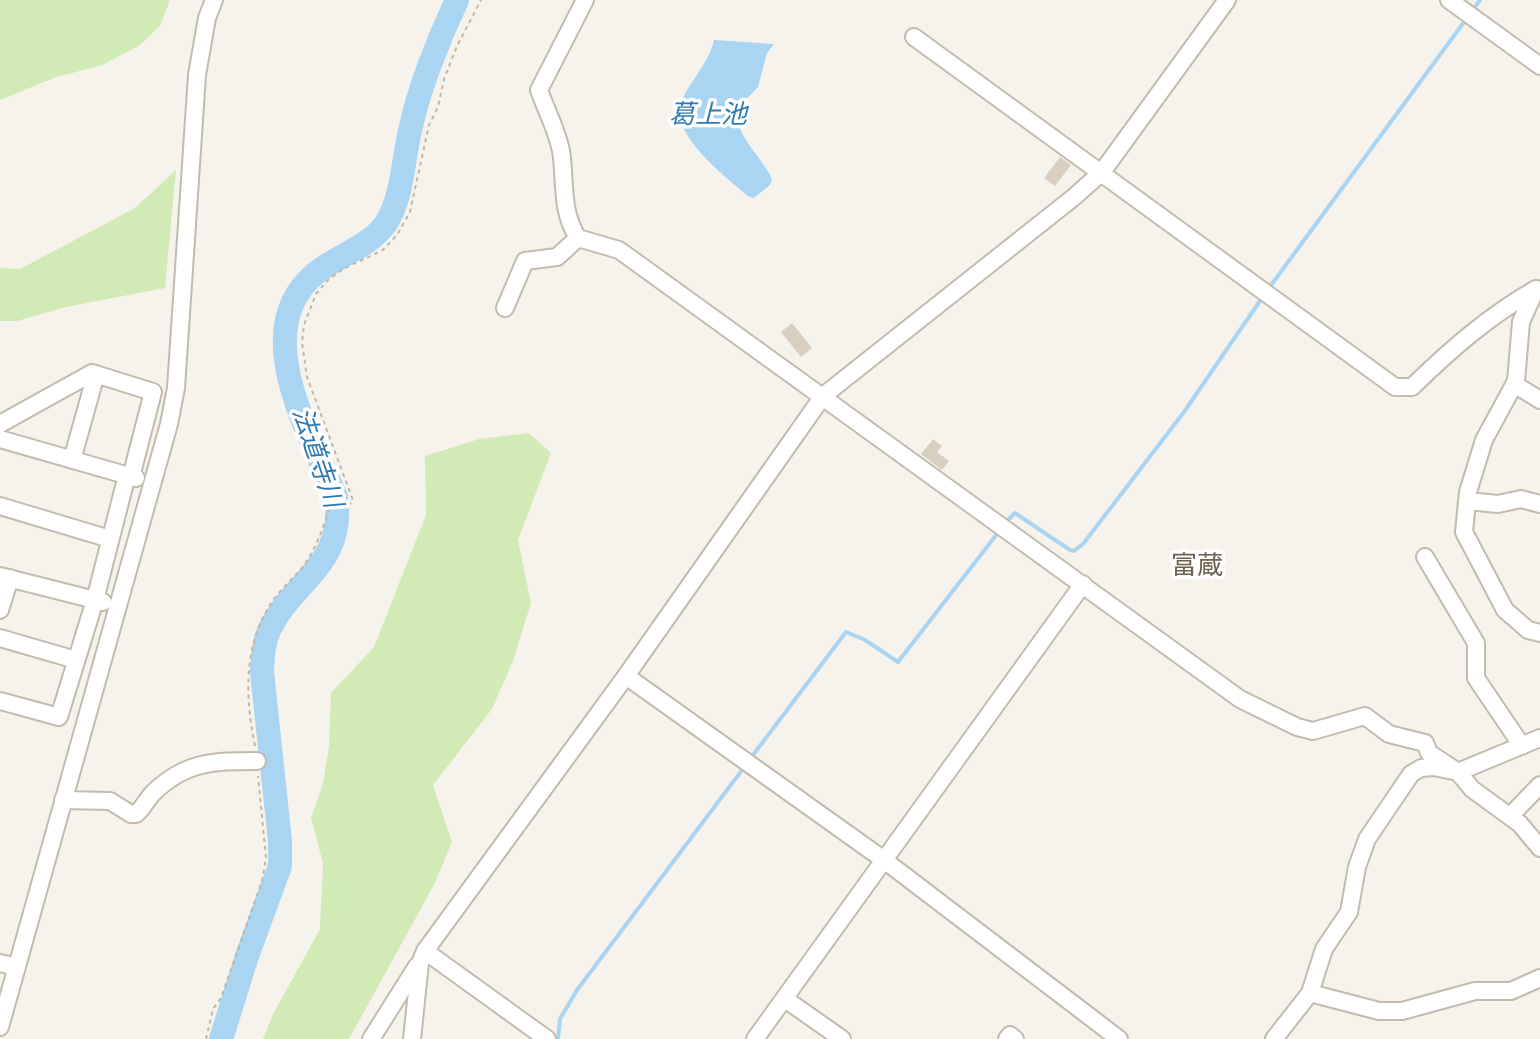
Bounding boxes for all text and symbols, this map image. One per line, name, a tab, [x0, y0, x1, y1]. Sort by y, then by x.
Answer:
water label: 葛上池	[669, 100, 747, 132]
water label: 法道寺川	[284, 404, 348, 512]
district label: 富蔵	[1171, 551, 1223, 583]

